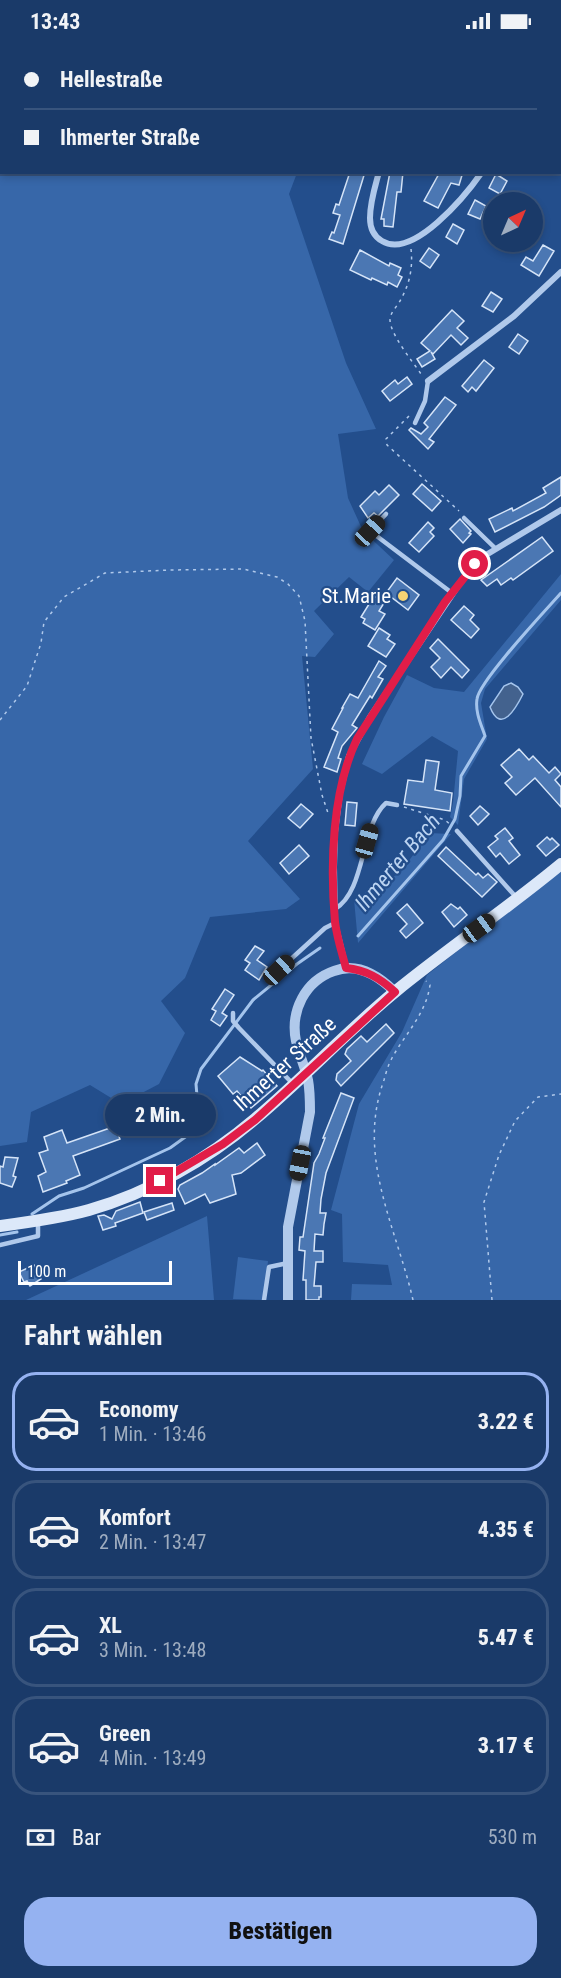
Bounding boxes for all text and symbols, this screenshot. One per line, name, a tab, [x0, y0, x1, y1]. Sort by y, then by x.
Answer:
text: 13:43	[30, 9, 81, 34]
text: Hellestraße	[60, 67, 163, 92]
text: Ihmerter Straße	[60, 125, 200, 150]
north arrow	[483, 192, 543, 252]
map controls	[483, 192, 543, 252]
car	[351, 512, 389, 550]
route start	[461, 550, 488, 577]
place label: St.Marie	[321, 584, 391, 608]
marker: St.Marie	[396, 589, 410, 603]
water label: Ihmerter Bach	[350, 809, 445, 916]
car	[353, 821, 381, 861]
car	[459, 910, 499, 946]
car	[260, 951, 298, 989]
street label: Ihmerter Straße	[229, 1012, 341, 1116]
callout: 2 Min.	[104, 1094, 216, 1136]
text: 2 Min.	[135, 1103, 186, 1127]
car	[288, 1144, 312, 1182]
route end	[146, 1167, 173, 1194]
scale bar	[18, 1258, 172, 1286]
text: 100 m	[27, 1262, 66, 1281]
text: Fahrt wählen	[24, 1320, 163, 1352]
icon: car	[27, 1395, 81, 1449]
text: Economy	[99, 1397, 179, 1422]
text: 3.22 €	[478, 1409, 534, 1434]
text: 1 Min. · 13:46	[99, 1422, 206, 1446]
icon: car	[27, 1503, 81, 1557]
text: Komfort	[99, 1505, 171, 1530]
text: 4.35 €	[478, 1517, 534, 1542]
text: 2 Min. · 13:47	[99, 1530, 206, 1554]
icon: car	[27, 1611, 81, 1665]
text: XL	[99, 1613, 122, 1638]
text: 5.47 €	[478, 1625, 534, 1650]
text: 3 Min. · 13:48	[99, 1638, 206, 1662]
icon: car	[27, 1719, 81, 1773]
text: Green	[99, 1721, 151, 1746]
text: 3.17 €	[478, 1733, 534, 1758]
text: 4 Min. · 13:49	[99, 1746, 206, 1770]
icon: cash	[24, 1821, 57, 1854]
text: Bar	[72, 1825, 101, 1850]
text: 530 m	[488, 1825, 537, 1849]
button: Bestätigen	[24, 1897, 537, 1966]

